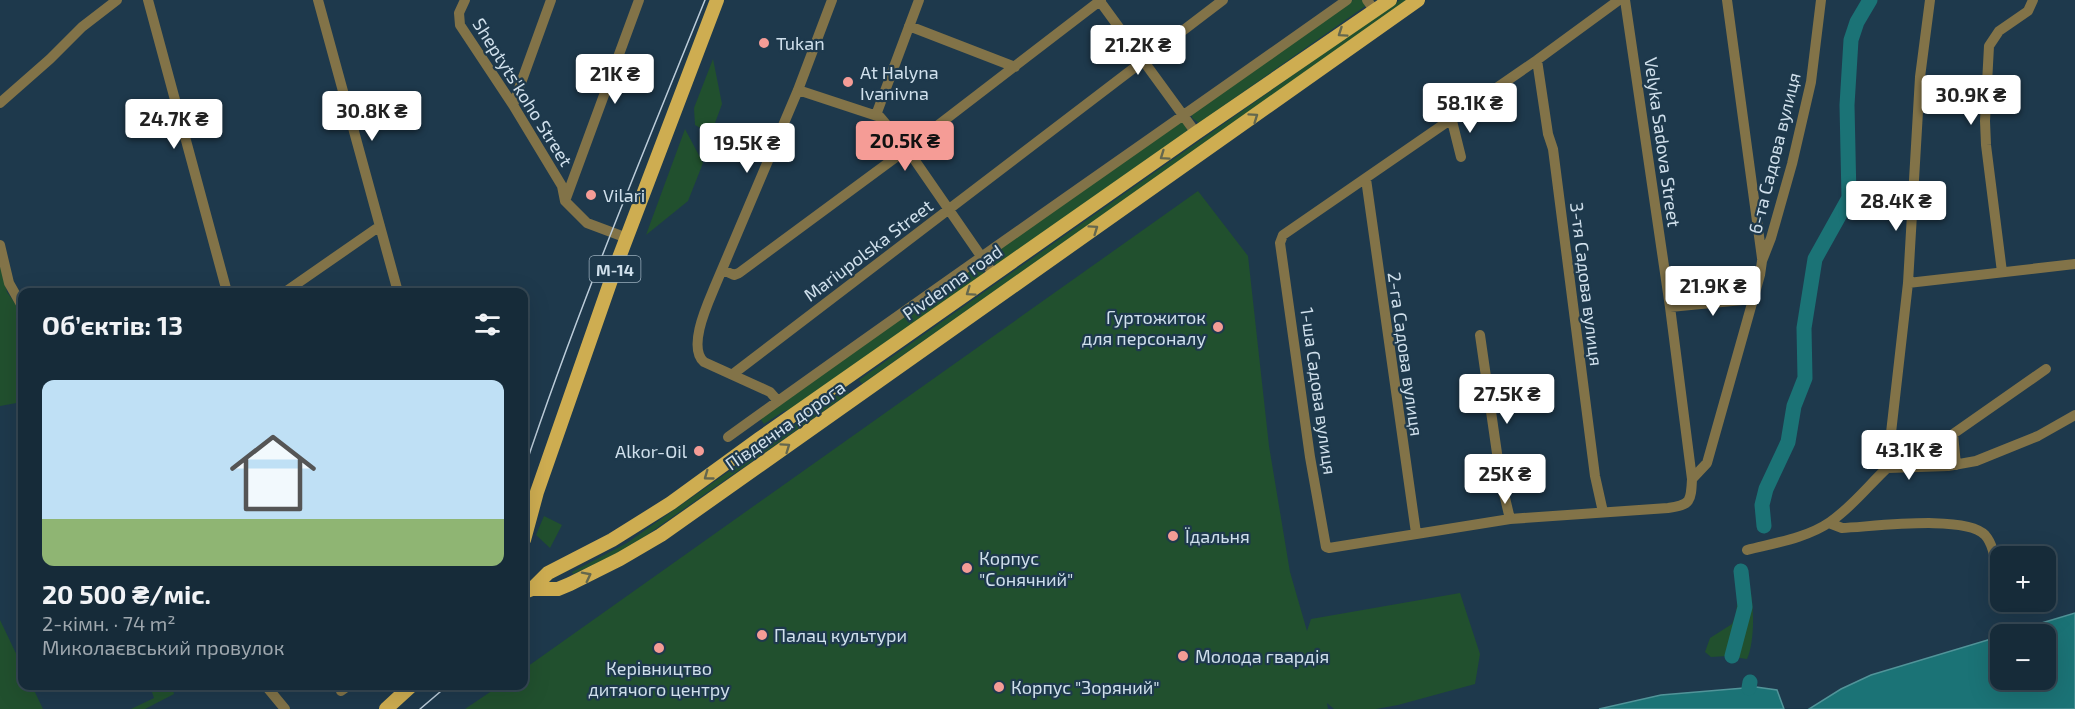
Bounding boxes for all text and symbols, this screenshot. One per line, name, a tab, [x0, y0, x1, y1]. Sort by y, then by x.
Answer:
street label: Sheptyts'koho Street	[468, 14, 578, 170]
pin: 21.2K ₴	[1083, 25, 1193, 76]
one-way arrow	[1338, 26, 1349, 37]
place label: Tukan	[776, 32, 825, 54]
text: 21.2K ₴	[1105, 32, 1171, 56]
marker: Tukan	[757, 36, 771, 50]
pin: 21K ₴	[573, 54, 657, 105]
street label: Velyka Sadova Street	[1640, 56, 1686, 228]
text: 21K ₴	[590, 61, 640, 85]
place label: At Halyna Ivanivna	[860, 61, 939, 104]
street label: 6-та Садова вулиця	[1743, 70, 1805, 236]
marker: At Halyna Ivanivna	[841, 75, 855, 89]
pin: 30.9K ₴	[1916, 75, 2026, 126]
text: 30.9K ₴	[1936, 82, 2006, 106]
pin: 58.1K ₴	[1415, 83, 1525, 134]
text: 58.1K ₴	[1437, 90, 1503, 114]
pin: 30.8K ₴	[317, 91, 427, 142]
text: 30.8K ₴	[336, 98, 408, 122]
pin: 24.7K ₴	[119, 99, 229, 150]
text: 24.7K ₴	[139, 106, 209, 130]
one-way arrow	[1247, 113, 1258, 124]
pin: 20.5K ₴	[850, 121, 960, 172]
pin: 19.5K ₴	[692, 123, 802, 174]
text: 20.5K ₴	[870, 128, 940, 152]
text: 19.5K ₴	[714, 130, 780, 154]
one-way arrow	[1160, 149, 1171, 160]
pin: 28.4K ₴	[1841, 181, 1951, 232]
place label: Vilari	[603, 184, 645, 206]
marker: Vilari	[584, 188, 598, 202]
text: 28.4K ₴	[1860, 188, 1932, 212]
street label: Mariupolska Street	[799, 194, 937, 306]
street label: 3-тя Садова вулиця	[1566, 201, 1608, 367]
one-way arrow	[1088, 225, 1099, 236]
street label: Pivdenna road	[898, 240, 1006, 324]
road number: М-14	[590, 256, 640, 282]
pin: 21.9K ₴	[1658, 266, 1768, 317]
street label: 2-га Садова вулиця	[1384, 271, 1428, 437]
text: 21.9K ₴	[1679, 273, 1747, 297]
one-way arrow	[966, 285, 977, 296]
place label: Гуртожиток для персоналу	[1082, 306, 1206, 349]
street label: 1-ша Садова вулиця	[1296, 306, 1342, 476]
icon: filters	[471, 308, 504, 341]
text: Об’єктів: 13	[42, 309, 183, 340]
marker: Гуртожиток для персоналу	[1211, 320, 1225, 334]
pin: 27.5K ₴	[1452, 374, 1562, 425]
street label: Південна дорога	[721, 375, 849, 475]
text: 27.5K ₴	[1473, 381, 1541, 405]
icon: home	[219, 419, 327, 527]
pin: 43.1K ₴	[1854, 430, 1964, 481]
text: 43.1K ₴	[1876, 437, 1942, 461]
place label: Alkor-Oil	[615, 440, 688, 462]
one-way arrow	[779, 443, 790, 454]
marker: Alkor-Oil	[692, 444, 706, 458]
pin: 25K ₴	[1463, 454, 1547, 505]
text: 25K ₴	[1479, 461, 1531, 485]
one-way arrow	[703, 469, 714, 480]
place label: Їдальня	[1185, 525, 1250, 547]
marker: Їдальня	[1166, 529, 1180, 543]
map controls	[1990, 546, 2056, 690]
button: +	[1990, 546, 2056, 612]
place label: Корпус "Сонячний"	[979, 547, 1073, 590]
marker: Корпус "Сонячний"	[960, 561, 974, 575]
one-way arrow	[581, 571, 592, 583]
text: 20 500 ₴/міс.	[42, 578, 211, 609]
text: 2-кімн. · 74 m²	[42, 611, 176, 635]
place label: Палац культури	[774, 624, 907, 646]
button: −	[1990, 624, 2056, 690]
marker: Палац культури	[755, 628, 769, 642]
text: Миколаєвський провулок	[42, 635, 284, 659]
marker: Керівництво дитячого центру	[652, 641, 666, 655]
place label: Молода гвардія	[1195, 645, 1329, 667]
marker: Молода гвардія	[1176, 649, 1190, 663]
place label: Керівництво дитячого центру	[588, 657, 730, 700]
place label: Корпус "Зоряний"	[1011, 676, 1159, 698]
marker: Корпус "Зоряний"	[992, 680, 1006, 694]

